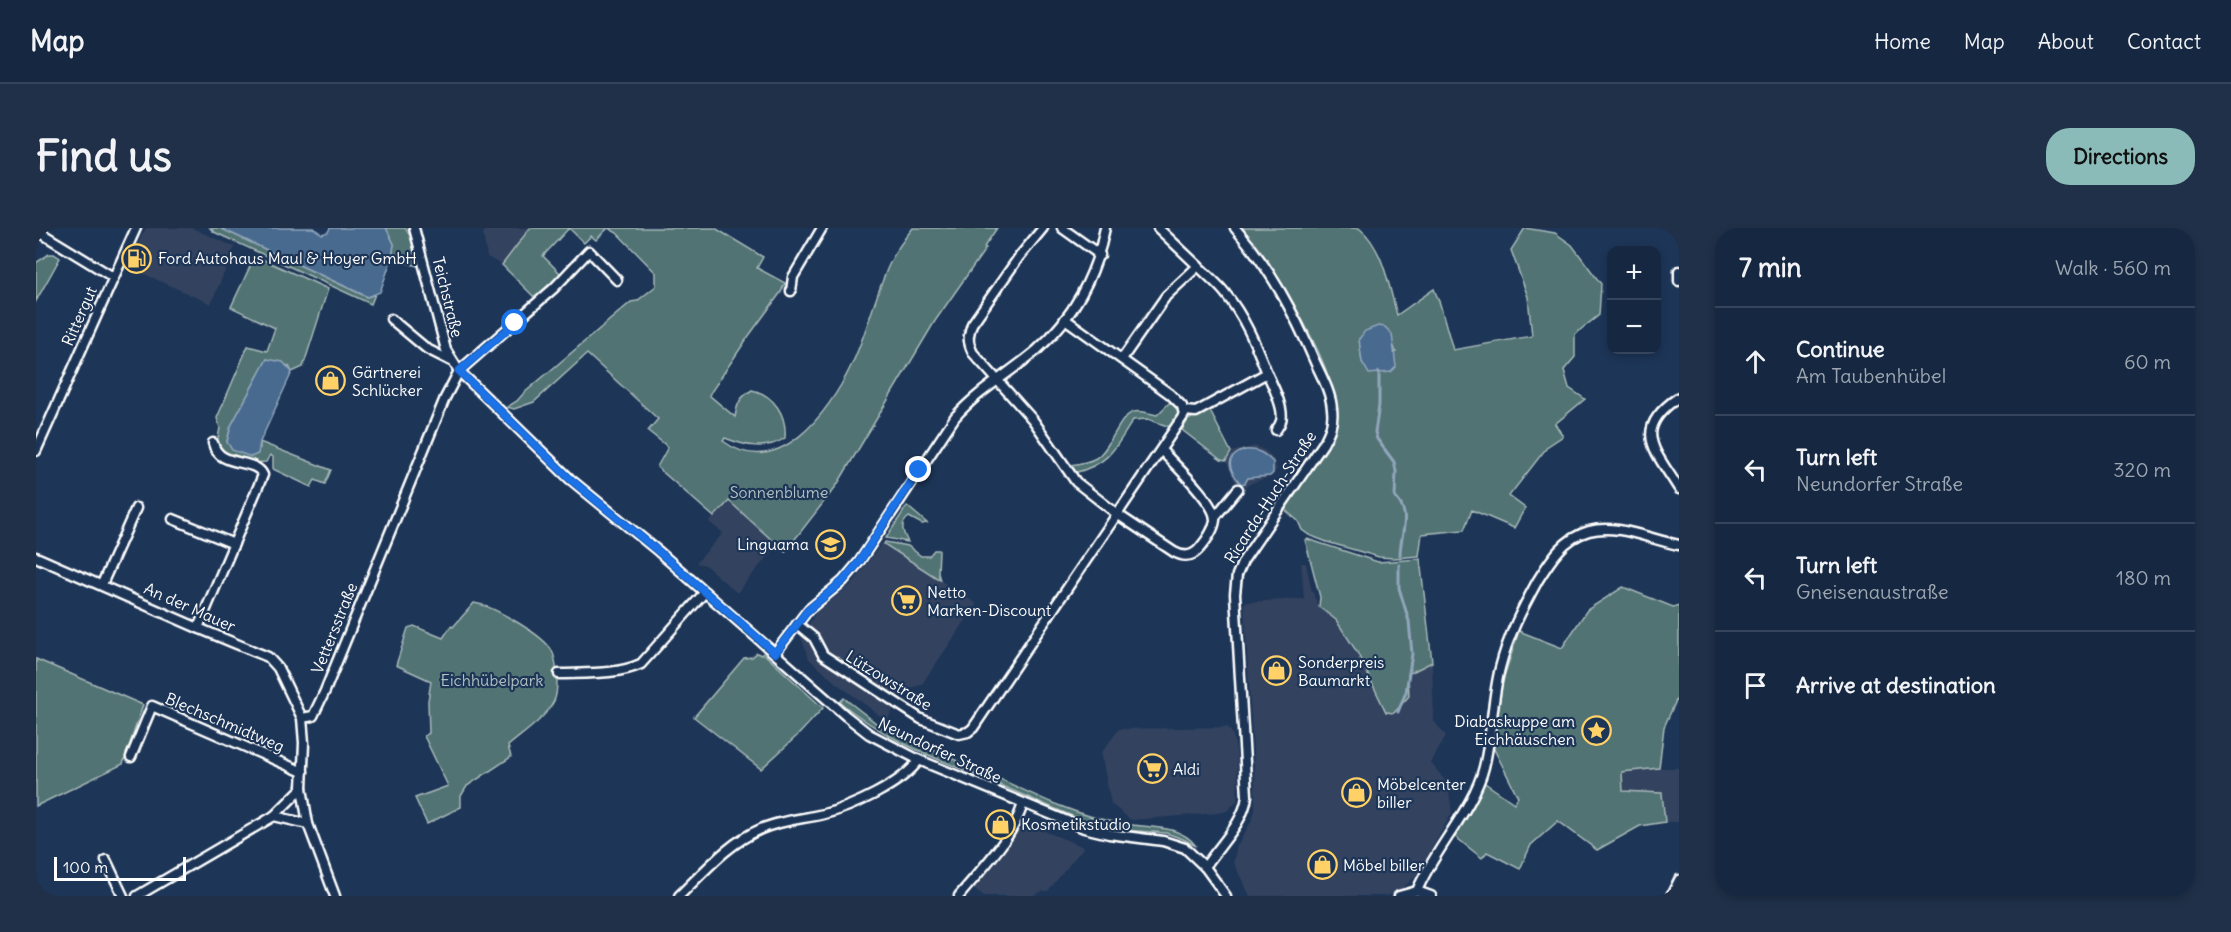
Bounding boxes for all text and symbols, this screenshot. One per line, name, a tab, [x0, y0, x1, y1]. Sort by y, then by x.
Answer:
text: Map	[30, 23, 84, 59]
text: Home	[1874, 28, 1931, 55]
text: Map	[1964, 28, 2005, 55]
text: About	[2038, 28, 2094, 55]
text: Contact	[2127, 28, 2201, 55]
button: Directions	[2046, 128, 2195, 185]
text: Find us	[36, 130, 172, 182]
fuel station icon: Ford Autohaus Maul & Hoyer GmbH	[121, 242, 153, 274]
map controls	[1607, 246, 1661, 354]
button: +	[1607, 246, 1661, 300]
place label: Ford Autohaus Maul & Hoyer GmbH	[158, 248, 417, 268]
text: 7 min	[1739, 251, 1802, 284]
street label: Teichstraße	[428, 255, 468, 339]
text: Walk · 560 m	[2055, 255, 2171, 280]
street label: Rittergut	[57, 283, 101, 349]
button: −	[1607, 300, 1661, 354]
route start	[501, 309, 527, 335]
text: Continue	[1796, 335, 1885, 363]
icon: ahead	[1739, 345, 1772, 378]
text: 60 m	[2124, 349, 2171, 374]
place label: Gärtnerei Schlücker	[352, 362, 423, 400]
text: Am Taubenhübel	[1796, 363, 1946, 388]
shop icon: Gärtnerei Schlücker	[315, 365, 347, 397]
street label: Ricarda-Huch-Straße	[1220, 427, 1320, 567]
text: Turn left	[1796, 443, 1877, 471]
icon: left	[1739, 453, 1772, 486]
route end	[905, 456, 931, 482]
text: 320 m	[2113, 457, 2171, 482]
text: Neundorfer Straße	[1796, 471, 1963, 496]
park label: Sonnenblume	[730, 482, 828, 502]
school or university icon: Linguama	[814, 528, 846, 560]
place label: Linguama	[737, 534, 809, 554]
text: Turn left	[1796, 551, 1877, 579]
icon: left	[1739, 561, 1772, 594]
text: 180 m	[2116, 565, 2171, 590]
street label: An der Mauer	[141, 578, 239, 636]
text: Gneisenaustraße	[1796, 579, 1949, 604]
street label: Vettersstraße	[307, 580, 361, 676]
place label: Netto Marken-Discount	[927, 582, 1052, 620]
supermarket icon: Netto Marken-Discount	[890, 585, 922, 617]
street label: Lützowstraße	[842, 646, 936, 714]
place label: Sonderpreis Baumarkt	[1298, 652, 1384, 690]
shop icon: Sonderpreis Baumarkt	[1261, 655, 1293, 687]
icon: arrive	[1739, 669, 1772, 702]
park label: Eichhübelpark	[441, 670, 543, 690]
text: Arrive at destination	[1796, 671, 1996, 699]
street label: Blechschmidtweg	[163, 688, 287, 756]
place label: Diabaskuppe am Eichhäuschen	[1454, 711, 1575, 749]
street label: Neundorfer Straße	[875, 713, 1005, 787]
place icon: Diabaskuppe am Eichhäuschen	[1580, 714, 1612, 746]
supermarket icon: Aldi	[1136, 753, 1168, 785]
place label: Aldi	[1173, 759, 1200, 779]
place label: Möbelcenter biller	[1377, 774, 1466, 812]
shop icon: Möbelcenter biller	[1340, 777, 1372, 809]
shop icon: Kosmetikstudio	[984, 808, 1016, 840]
place label: Kosmetikstudio	[1021, 814, 1131, 834]
shop icon: Möbel biller	[1306, 849, 1338, 881]
scale bar	[54, 854, 186, 882]
place label: Möbel biller	[1343, 855, 1425, 875]
text: 100 m	[63, 857, 108, 877]

